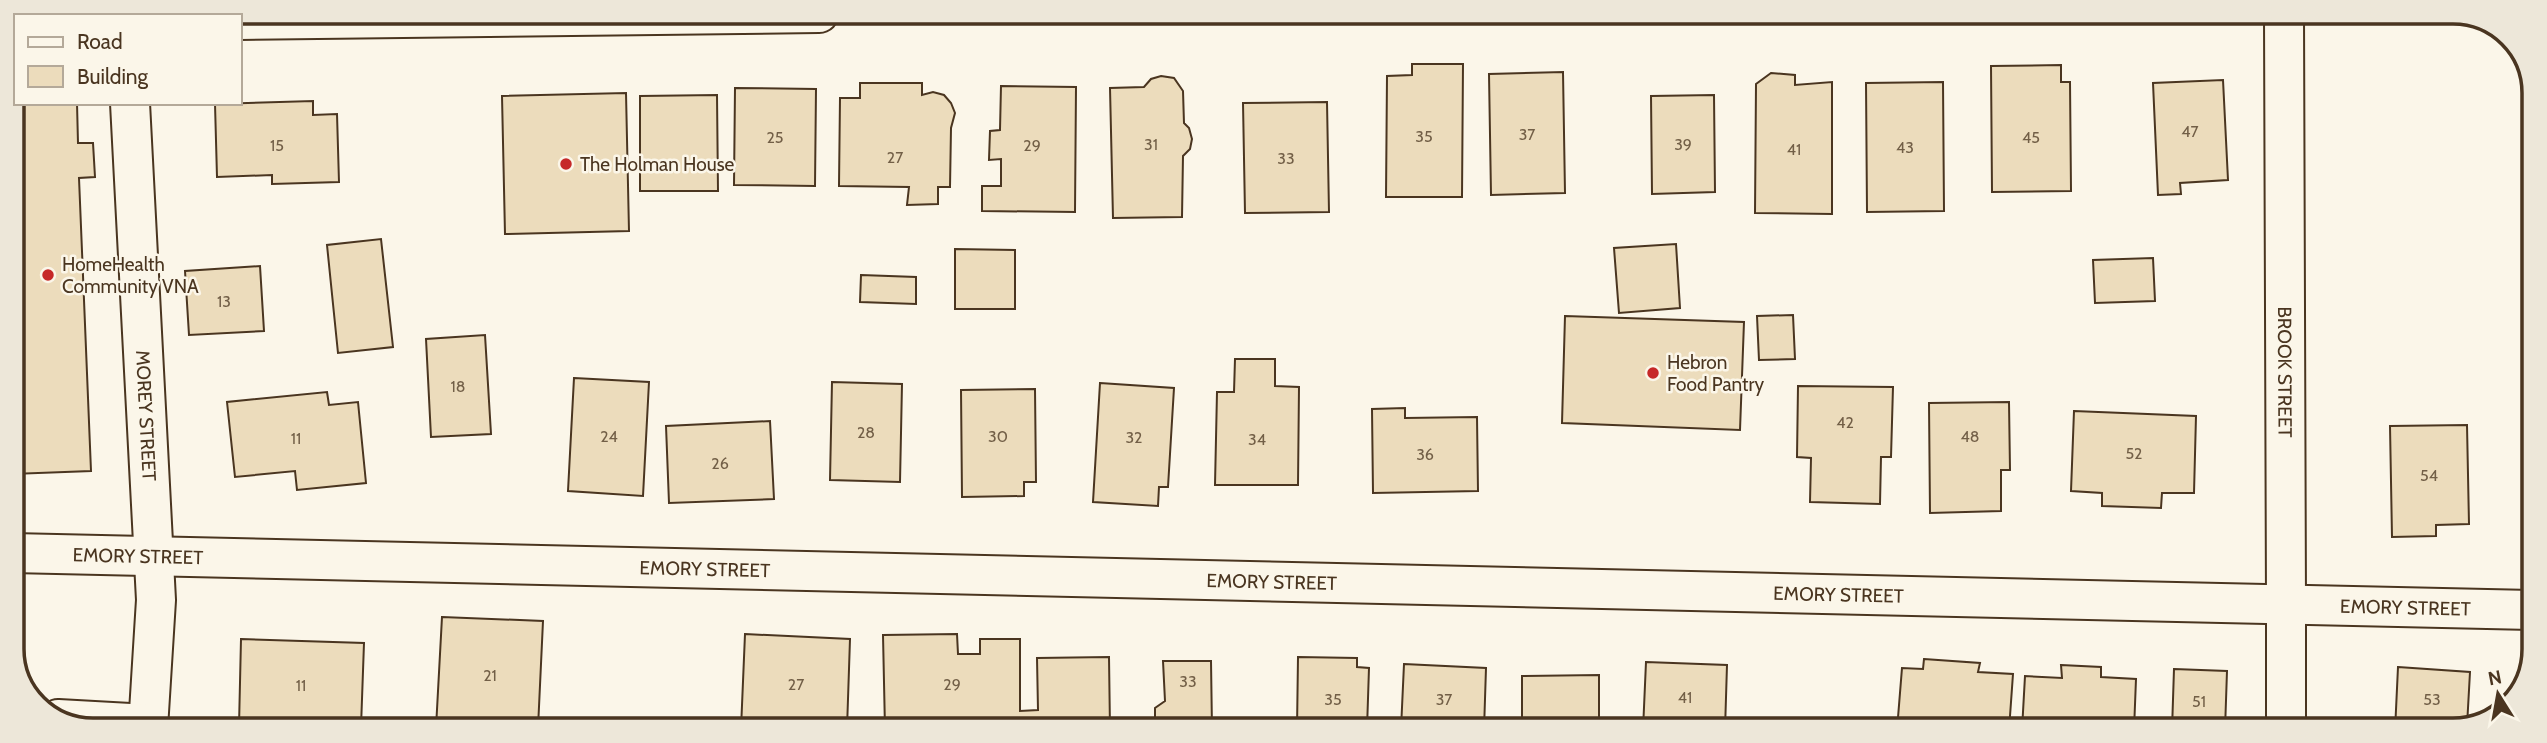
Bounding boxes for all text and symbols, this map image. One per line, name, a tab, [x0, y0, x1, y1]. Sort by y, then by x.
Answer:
legend	[14, 14, 242, 105]
text: Road	[77, 29, 123, 54]
text: Building	[77, 64, 149, 89]
house number: 47	[2181, 122, 2199, 141]
house number: 37	[1519, 125, 1535, 144]
house number: 35	[1415, 127, 1433, 146]
house number: 25	[766, 128, 784, 147]
house number: 45	[2022, 128, 2040, 147]
house number: 31	[1144, 135, 1158, 154]
house number: 39	[1674, 135, 1692, 154]
house number: 15	[270, 136, 284, 155]
house number: 29	[1023, 136, 1041, 155]
house number: 43	[1896, 138, 1914, 157]
house number: 41	[1787, 140, 1801, 159]
house number: 27	[887, 148, 903, 167]
house number: 33	[1277, 149, 1295, 168]
place label: The Holman House	[580, 153, 734, 176]
marker: The Holman House	[558, 156, 574, 172]
place label: HomeHealth Community VNA	[62, 253, 199, 298]
marker: HomeHealth Community VNA	[40, 267, 56, 283]
house number: 13	[217, 292, 231, 311]
street label: BROOK STREET	[2273, 306, 2297, 438]
street label: MOREY STREET	[131, 350, 161, 482]
place label: Hebron Food Pantry	[1667, 351, 1764, 396]
marker: Hebron Food Pantry	[1645, 365, 1661, 381]
house number: 18	[451, 377, 465, 396]
house number: 42	[1836, 413, 1854, 432]
house number: 28	[857, 423, 875, 442]
house number: 24	[600, 427, 618, 446]
house number: 30	[988, 427, 1008, 446]
house number: 48	[1961, 427, 1979, 446]
house number: 32	[1125, 428, 1143, 447]
house number: 11	[291, 429, 301, 448]
house number: 34	[1248, 430, 1266, 449]
house number: 52	[2125, 444, 2143, 463]
house number: 36	[1416, 445, 1434, 464]
house number: 26	[711, 454, 729, 473]
house number: 54	[2420, 466, 2438, 485]
street label: EMORY STREET	[72, 543, 204, 569]
street label: EMORY STREET	[639, 556, 770, 582]
street label: EMORY STREET	[1206, 569, 1337, 594]
street label: EMORY STREET	[1773, 581, 1904, 607]
street label: EMORY STREET	[2340, 594, 2471, 620]
north arrow	[2463, 659, 2533, 729]
text: N	[2486, 665, 2504, 690]
house number: 21	[483, 666, 497, 685]
house number: 33	[1179, 672, 1197, 691]
house number: 27	[788, 675, 804, 694]
house number: 29	[943, 675, 961, 694]
house number: 11	[296, 676, 306, 695]
house number: 41	[1678, 688, 1692, 707]
house number: 35	[1324, 690, 1342, 709]
house number: 37	[1436, 690, 1452, 709]
house number: 53	[2423, 690, 2441, 709]
house number: 51	[2192, 692, 2206, 711]

